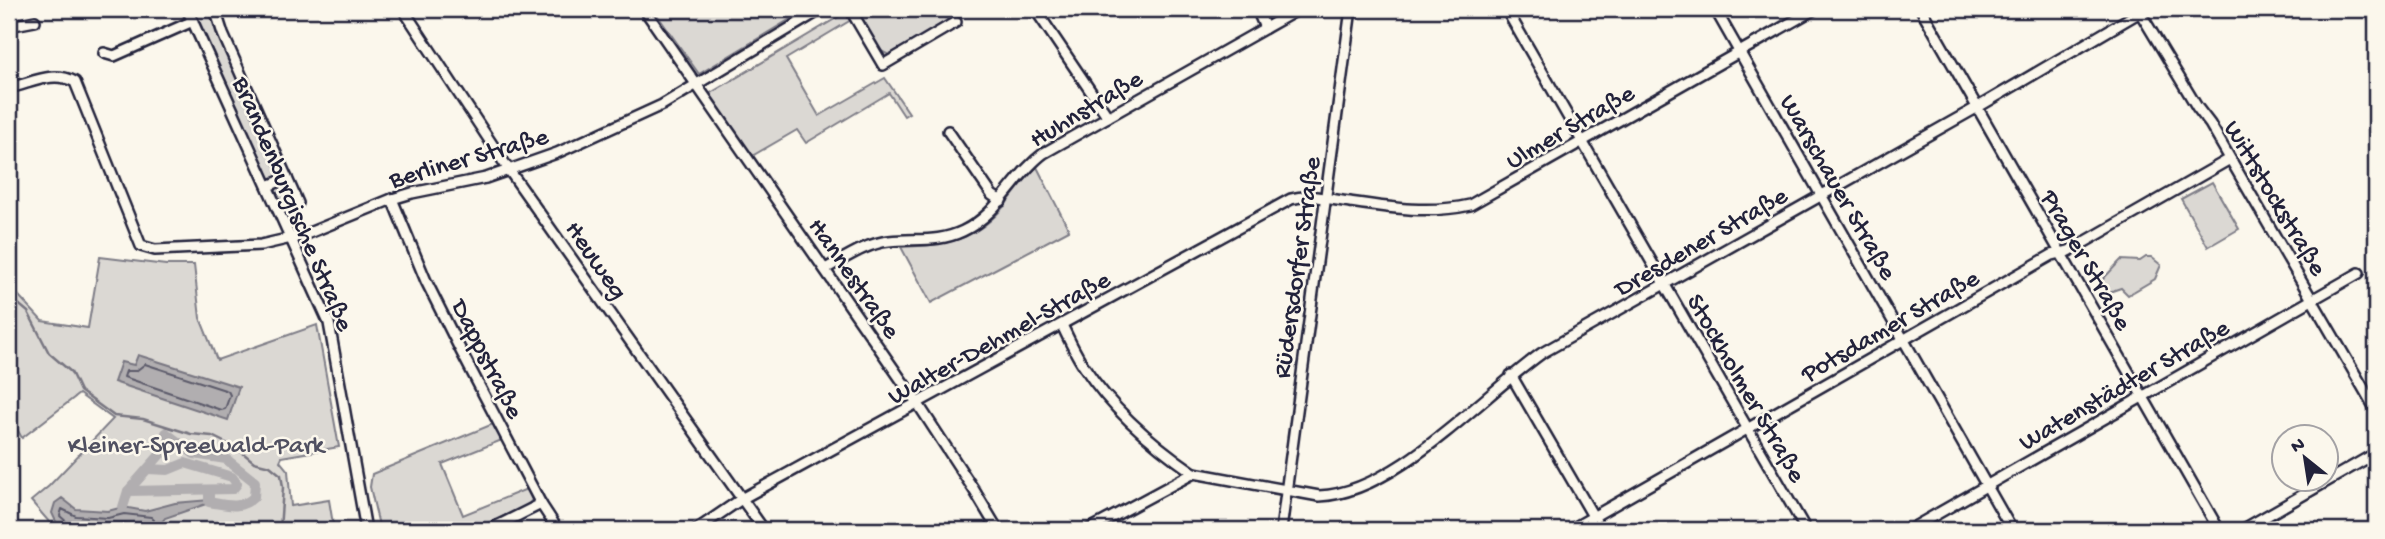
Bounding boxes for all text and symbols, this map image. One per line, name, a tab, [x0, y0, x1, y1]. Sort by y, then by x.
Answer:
street label: Huhnstraße	[1025, 65, 1150, 157]
street label: Brandenburgische Straße	[223, 72, 359, 337]
street label: Ulmer Straße	[1501, 79, 1642, 178]
street label: Warschauer Straße	[1770, 90, 1902, 287]
street label: Wittstockstraße	[2215, 116, 2332, 283]
street label: Berliner Straße	[385, 123, 553, 198]
street label: Rüdersdorfer Straße	[1269, 154, 1330, 380]
street label: Dresdener Straße	[1609, 182, 1795, 307]
street label: Prager Straße	[2031, 185, 2137, 338]
street label: Hannestraße	[799, 213, 906, 346]
street label: Heuweg	[556, 216, 632, 307]
street label: Potsdamer Straße	[1796, 264, 1986, 392]
street label: Walter-Dehmel-Straße	[884, 266, 1117, 414]
street label: Stockholmer Straße	[1678, 289, 1811, 490]
street label: Dappstraße	[441, 293, 529, 426]
street label: Watenstädter Straße	[2015, 314, 2236, 460]
north arrow	[2270, 424, 2340, 494]
park label: Kleiner-Spreewald-Park	[68, 432, 327, 463]
text: N	[2287, 433, 2309, 459]

